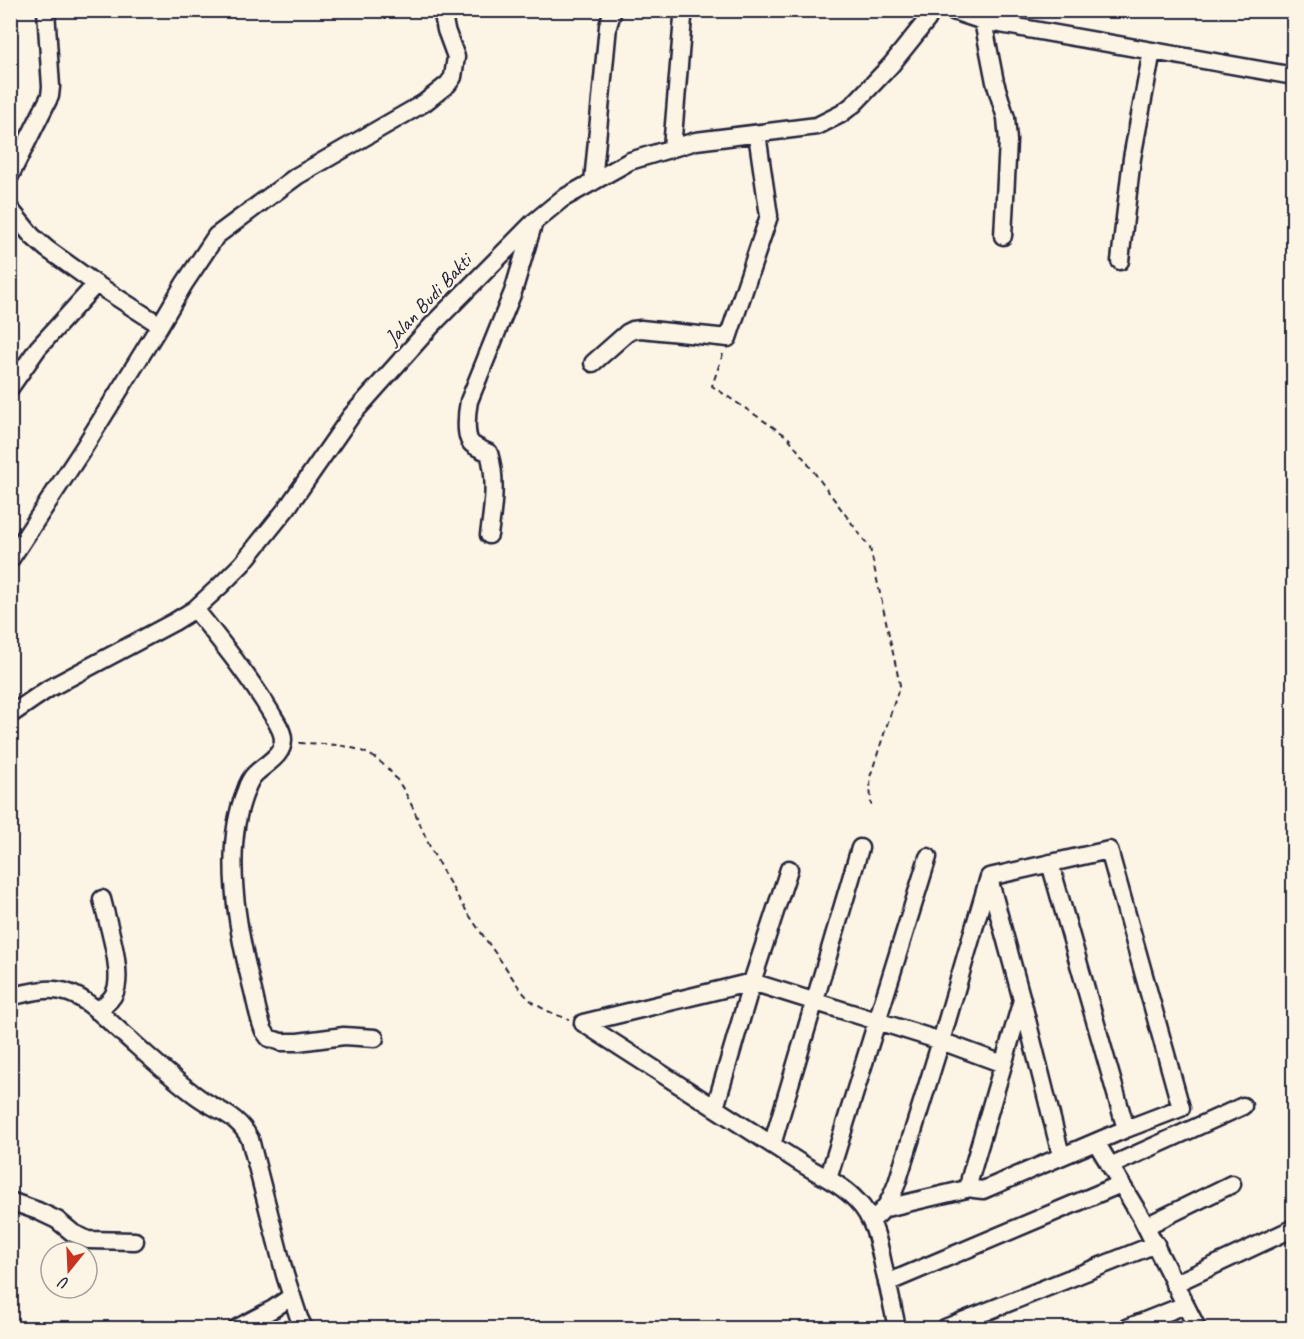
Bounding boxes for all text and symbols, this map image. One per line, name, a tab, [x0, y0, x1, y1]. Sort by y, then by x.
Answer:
street label: Jalan Budi Bakti	[378, 246, 479, 351]
north arrow	[39, 1240, 99, 1300]
text: U	[55, 1272, 71, 1294]

